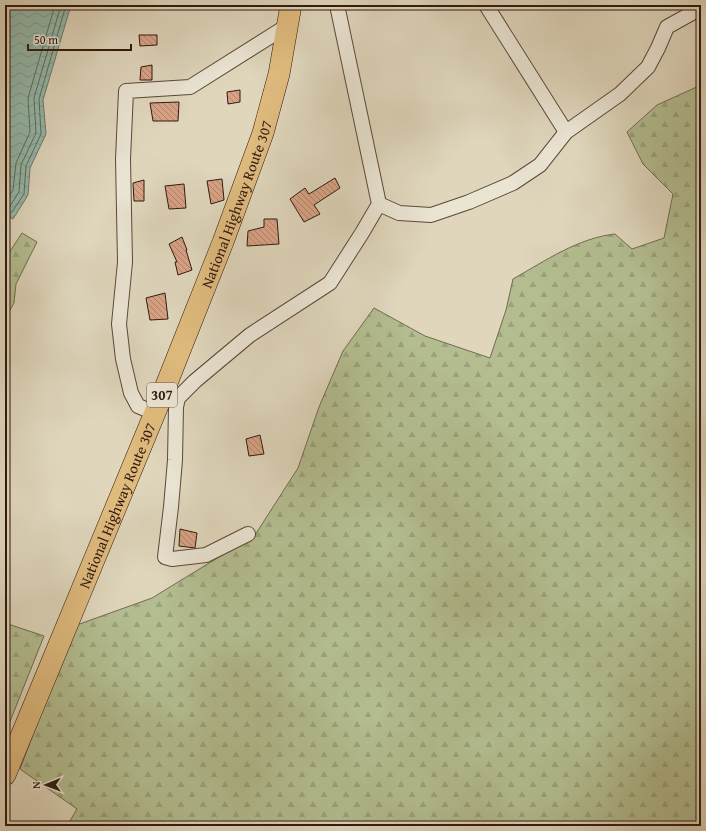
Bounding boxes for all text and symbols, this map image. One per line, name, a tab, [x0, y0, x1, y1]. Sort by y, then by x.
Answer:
scale bar	[28, 26, 131, 52]
text: 50 m	[34, 31, 58, 48]
street label: National Highway Route 307	[195, 118, 276, 291]
road number: 307	[147, 383, 177, 407]
street label: National Highway Route 307	[73, 419, 160, 591]
north arrow	[26, 765, 66, 805]
text: N	[28, 781, 44, 789]

